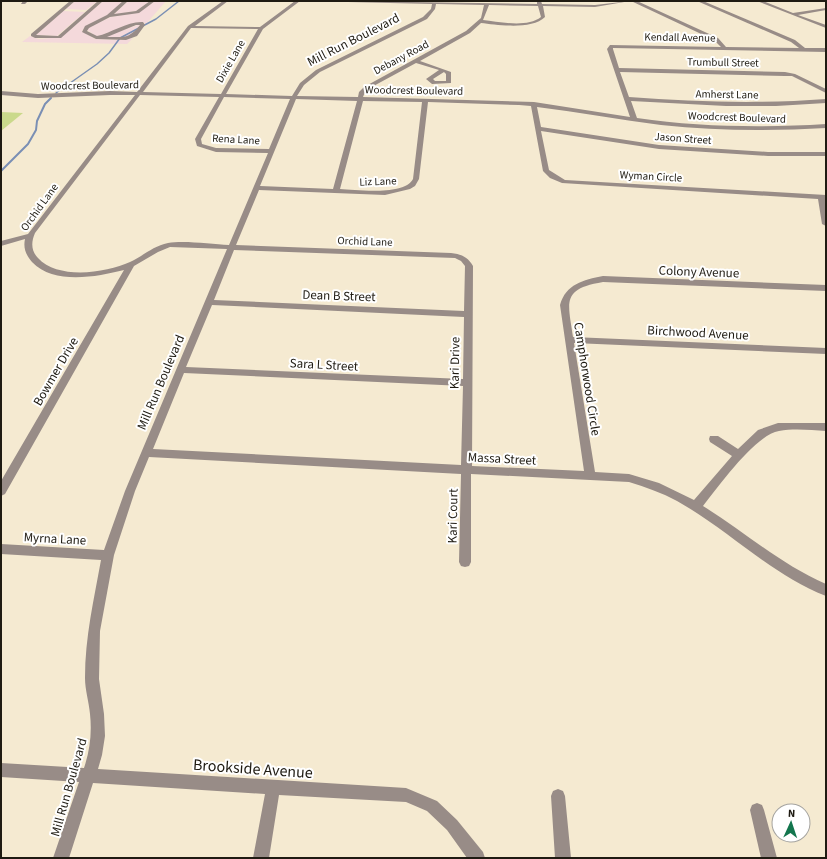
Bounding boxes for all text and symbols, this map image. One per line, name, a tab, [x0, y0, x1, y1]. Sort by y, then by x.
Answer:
street label: Mill Run Boulevard	[304, 9, 403, 71]
street label: Kendall Avenue	[644, 29, 716, 46]
street label: Dixie Lane	[212, 37, 249, 85]
street label: Debany Road	[371, 37, 432, 78]
street label: Trumbull Street	[687, 54, 759, 71]
street label: Woodcrest Boulevard	[41, 77, 139, 94]
street label: Woodcrest Boulevard	[365, 82, 463, 99]
street label: Amherst Lane	[695, 86, 759, 103]
street label: Woodcrest Boulevard	[688, 108, 786, 127]
street label: Jason Street	[654, 129, 712, 148]
street label: Rena Lane	[212, 131, 261, 148]
street label: Wyman Circle	[619, 167, 683, 186]
street label: Liz Lane	[359, 173, 397, 190]
street label: Orchid Lane	[17, 180, 62, 234]
street label: Orchid Lane	[337, 233, 393, 250]
street label: Colony Avenue	[658, 262, 740, 282]
street label: Dean B Street	[302, 286, 377, 306]
street label: Camphorwood Circle	[569, 321, 605, 437]
street label: Birchwood Avenue	[647, 321, 749, 345]
street label: Mill Run Boulevard	[133, 332, 189, 433]
street label: Bowmer Drive	[29, 334, 83, 409]
street label: Kari Drive	[446, 337, 464, 389]
street label: Sara L Street	[289, 354, 359, 376]
street label: Massa Street	[467, 448, 537, 470]
street label: Kari Court	[444, 488, 462, 544]
street label: Myrna Lane	[23, 528, 87, 550]
street label: Mill Run Boulevard	[46, 736, 92, 839]
street label: Brookside Avenue	[192, 754, 314, 784]
north arrow	[771, 803, 811, 843]
text: N	[787, 806, 796, 821]

